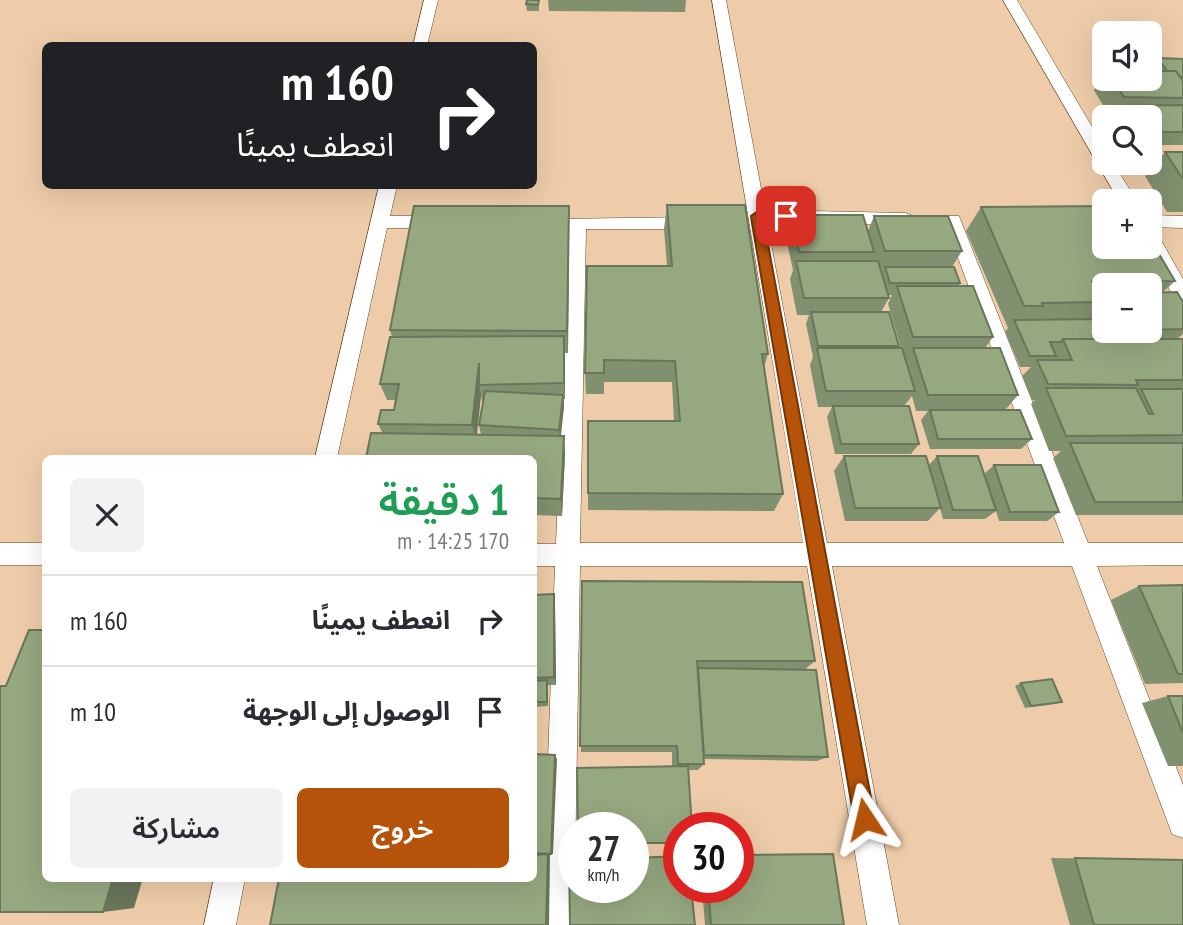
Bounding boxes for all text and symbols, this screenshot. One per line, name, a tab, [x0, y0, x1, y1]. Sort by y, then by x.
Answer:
map controls	[1092, 21, 1162, 343]
button: sound	[1092, 21, 1162, 91]
text: 160 m	[281, 50, 394, 114]
icon: right	[418, 70, 509, 161]
button: search	[1092, 105, 1162, 175]
text: انعطف يمينًا	[236, 123, 394, 165]
pin	[756, 186, 816, 246]
button: +	[1092, 189, 1162, 259]
icon: arrive	[767, 197, 805, 235]
button: −	[1092, 273, 1162, 343]
text: 1 دقيقة	[378, 472, 509, 527]
button: close	[70, 478, 144, 552]
text: 170 m · 14:25	[397, 526, 509, 555]
icon: right	[471, 602, 509, 640]
text: انعطف يمينًا	[312, 603, 450, 636]
text: 160 m	[70, 604, 128, 637]
icon: arrive	[471, 693, 509, 731]
text: الوصول إلى الوجهة	[243, 694, 450, 727]
text: 10 m	[70, 695, 116, 728]
position arrow	[828, 782, 902, 856]
button: مشاركة	[70, 788, 283, 868]
button: خروج	[297, 788, 509, 868]
speed limit sign: 30	[663, 812, 754, 903]
text: 27	[587, 825, 620, 871]
text: km/h	[588, 863, 619, 886]

